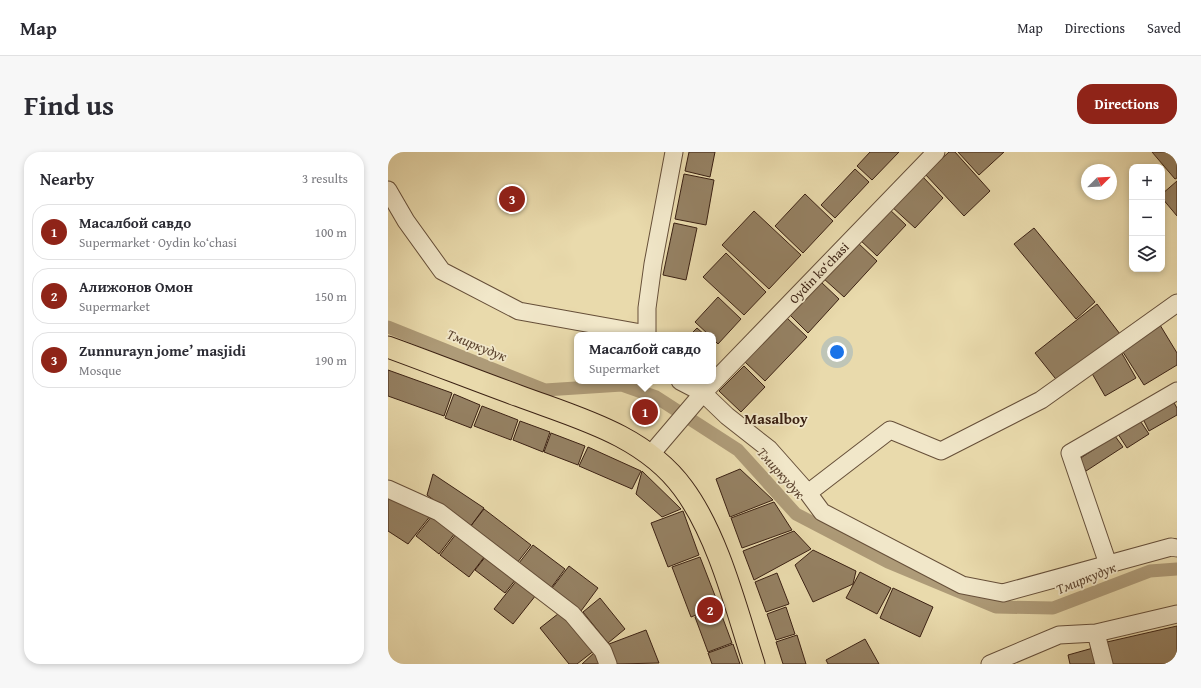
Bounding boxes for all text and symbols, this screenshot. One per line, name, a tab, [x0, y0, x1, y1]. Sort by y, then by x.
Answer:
text: Map	[20, 14, 57, 42]
text: Map	[1017, 18, 1043, 38]
text: Directions	[1065, 18, 1125, 38]
text: Saved	[1147, 18, 1181, 38]
text: Find us	[24, 84, 114, 125]
button: Directions	[1077, 84, 1177, 124]
north arrow	[1081, 164, 1117, 200]
map controls	[1129, 164, 1165, 272]
button: +	[1129, 164, 1165, 200]
text: Nearby	[40, 166, 94, 191]
text: 3 results	[302, 169, 348, 188]
pin: 3	[499, 184, 525, 214]
button: −	[1129, 200, 1165, 236]
text: Масалбой савдо	[79, 212, 191, 233]
text: 1	[51, 223, 57, 242]
text: 100 m	[315, 223, 347, 242]
text: Supermarket · Oydin ko‘chasi	[79, 233, 237, 252]
button: layers	[1129, 236, 1165, 272]
street label: Oydin ko‘chasi	[785, 238, 854, 308]
text: Алижонов Омон	[79, 276, 193, 297]
text: 2	[51, 287, 57, 306]
text: 150 m	[315, 287, 347, 306]
text: Supermarket	[79, 297, 150, 316]
water label: Тмиркудук	[444, 324, 510, 366]
popup	[574, 332, 716, 384]
text: Масалбой савдо	[589, 338, 701, 359]
text: Zunnurayn jome’ masjidi	[79, 340, 246, 361]
your location	[827, 342, 847, 362]
text: 3	[51, 351, 57, 370]
text: 190 m	[315, 351, 347, 370]
text: Supermarket	[589, 359, 660, 378]
text: Mosque	[79, 361, 121, 380]
pin: 1	[632, 397, 658, 427]
district label: Masalboy	[744, 408, 808, 429]
water label: Тмиркудук	[752, 443, 810, 503]
water label: Тмиркудук	[1053, 557, 1119, 599]
pin: 2	[697, 595, 723, 625]

